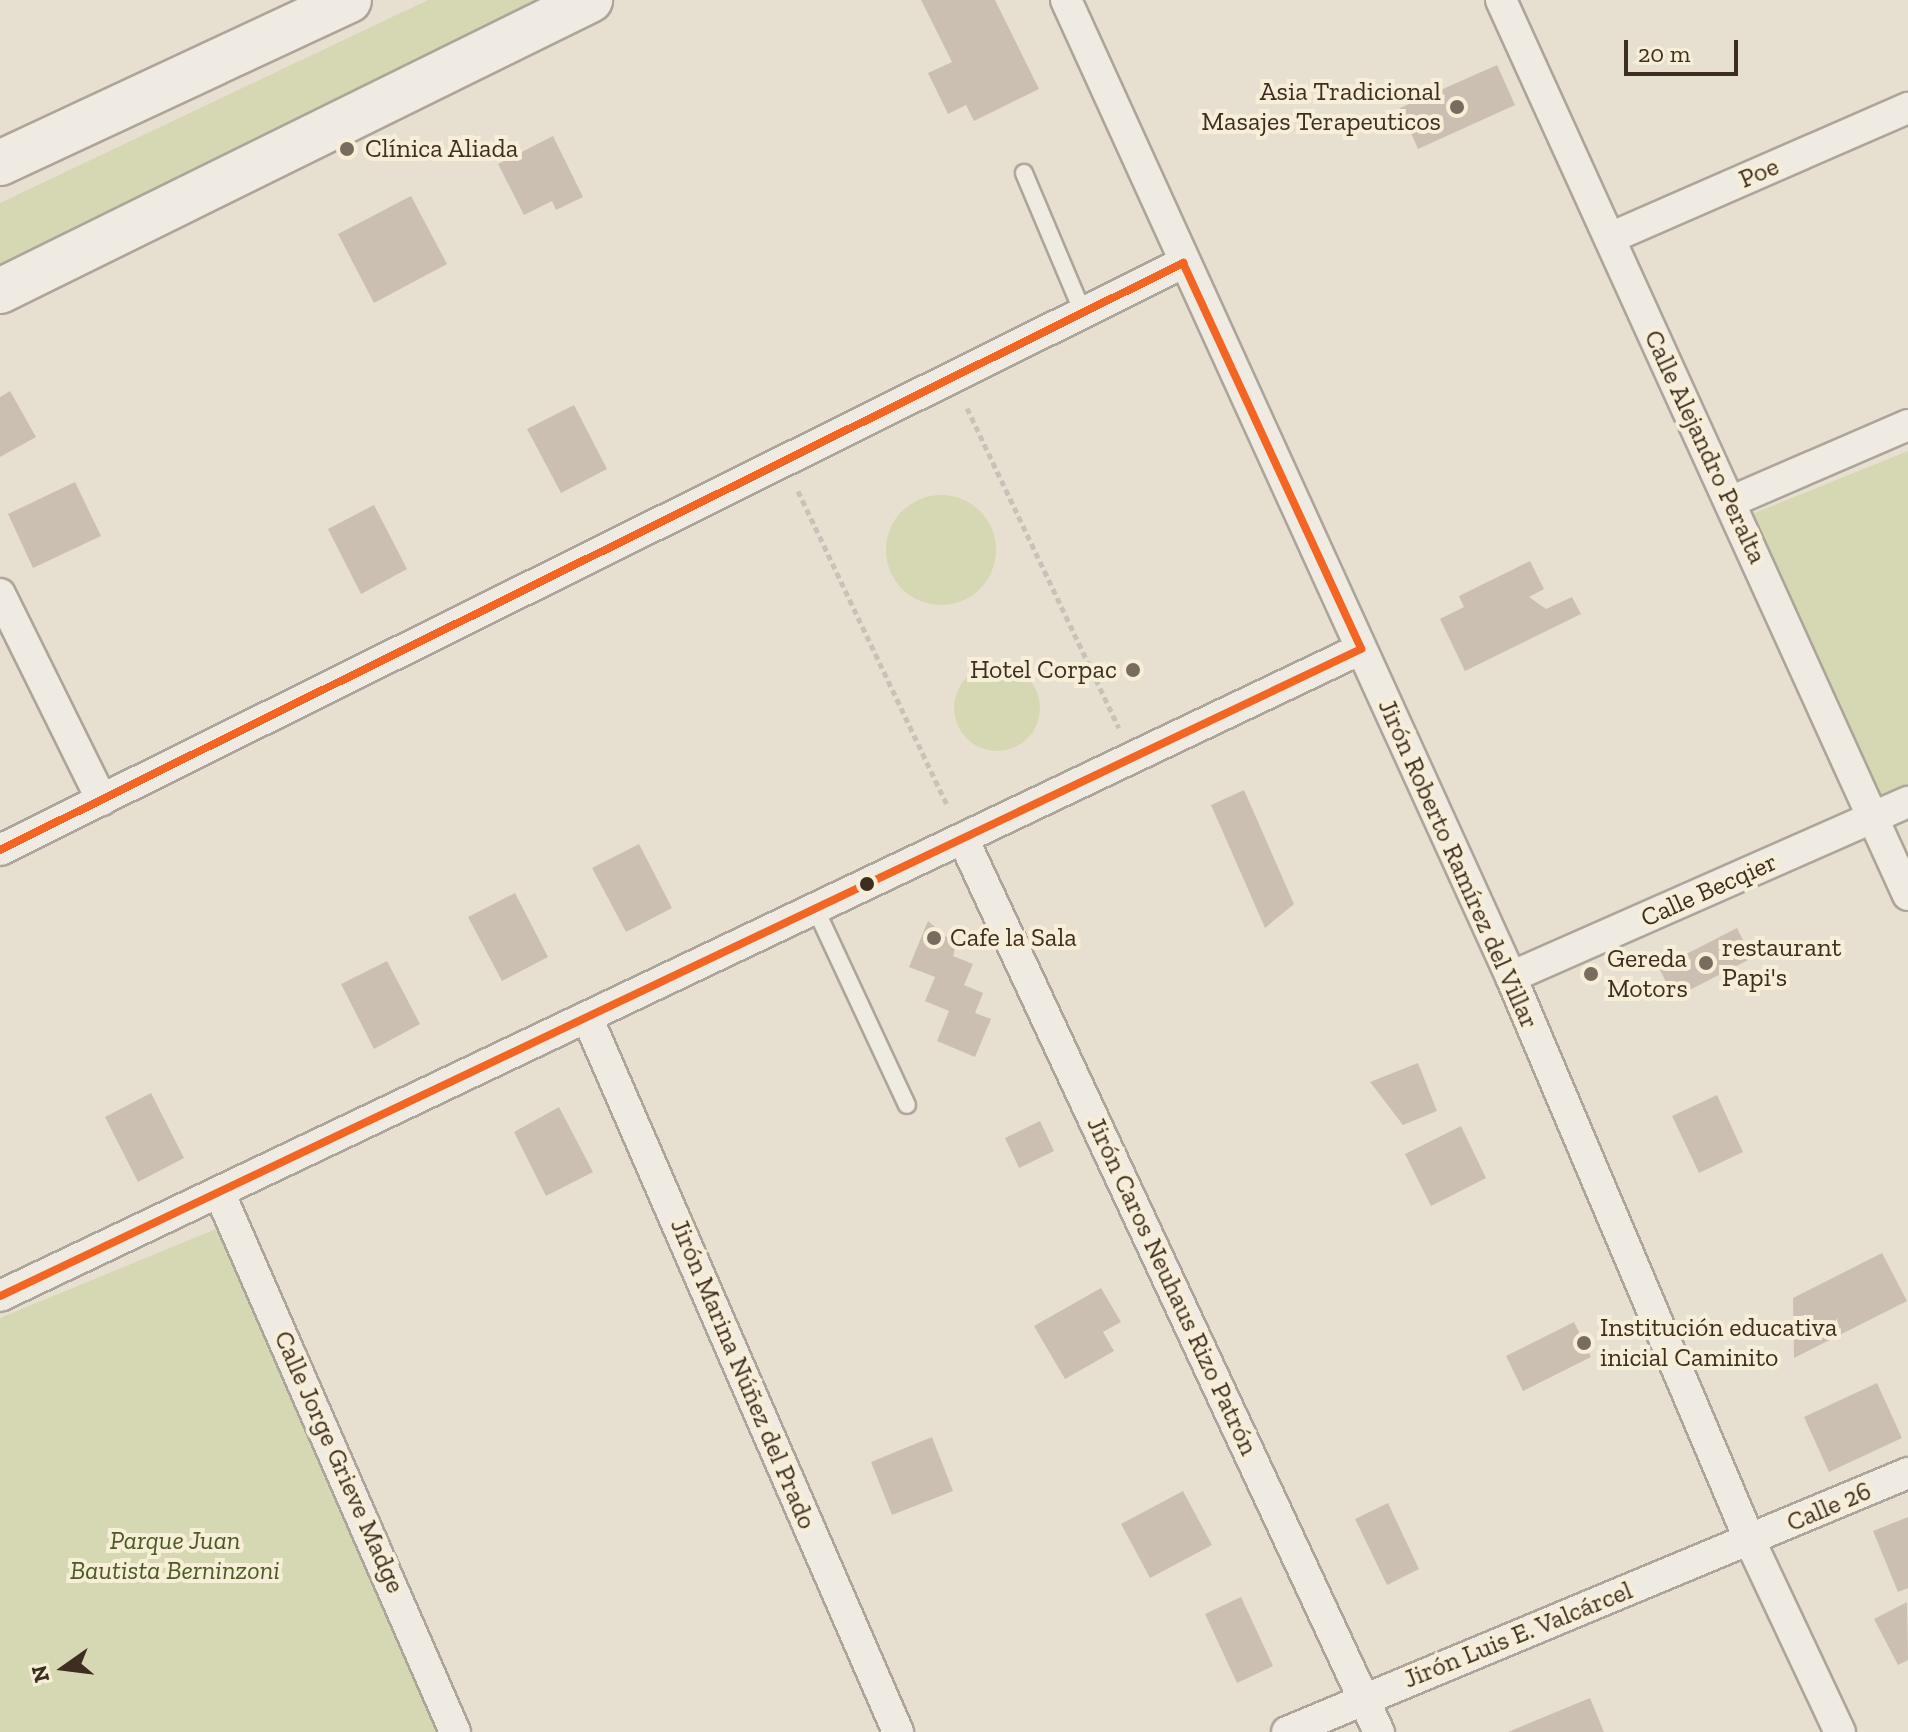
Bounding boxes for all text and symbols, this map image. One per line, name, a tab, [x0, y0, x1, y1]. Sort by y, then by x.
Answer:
scale bar	[1628, 24, 1742, 74]
text: 20 m	[1638, 39, 1690, 68]
place label: Asia Tradicional Masajes Terapeuticos	[1201, 76, 1441, 138]
marker: Asia Tradicional Masajes Terapeuticos	[1448, 98, 1466, 116]
place label: Clínica Aliada	[365, 133, 519, 165]
marker: Clínica Aliada	[336, 138, 358, 160]
street label: Poe	[1735, 151, 1783, 195]
street label: Calle Alejandro Peralta	[1637, 325, 1773, 569]
place label: Hotel Corpac	[970, 654, 1117, 686]
marker: Hotel Corpac	[1124, 661, 1142, 679]
street label: Jirón Roberto Ramírez del Villar	[1371, 694, 1545, 1034]
street label: Calle Becqier	[1636, 846, 1782, 934]
unlabelled marker	[859, 876, 875, 892]
place label: Cafe la Sala	[950, 922, 1077, 954]
marker: Cafe la Sala	[925, 929, 943, 947]
place label: restaurant Papi's	[1722, 932, 1841, 994]
place label: Gereda Motors	[1607, 943, 1688, 1004]
marker: restaurant Papi's	[1697, 954, 1715, 972]
marker: Gereda Motors	[1582, 965, 1600, 983]
street label: Jirón Caros Neuhaus Rizo Patrón	[1080, 1112, 1264, 1460]
street label: Jirón Marina Núñez del Prado	[663, 1214, 823, 1534]
place label: Institución educativa inicial Caminito	[1600, 1312, 1837, 1374]
street label: Calle Jorge Grieve Madge	[267, 1326, 411, 1598]
marker: Institución educativa inicial Caminito	[1575, 1334, 1593, 1352]
street label: Calle 26	[1782, 1475, 1876, 1539]
park label: Parque Juan Bautista Berninzoni	[70, 1525, 280, 1586]
street label: Jirón Luis E. Valcárcel	[1399, 1575, 1637, 1695]
north arrow	[24, 1628, 104, 1708]
text: N	[25, 1663, 55, 1685]

